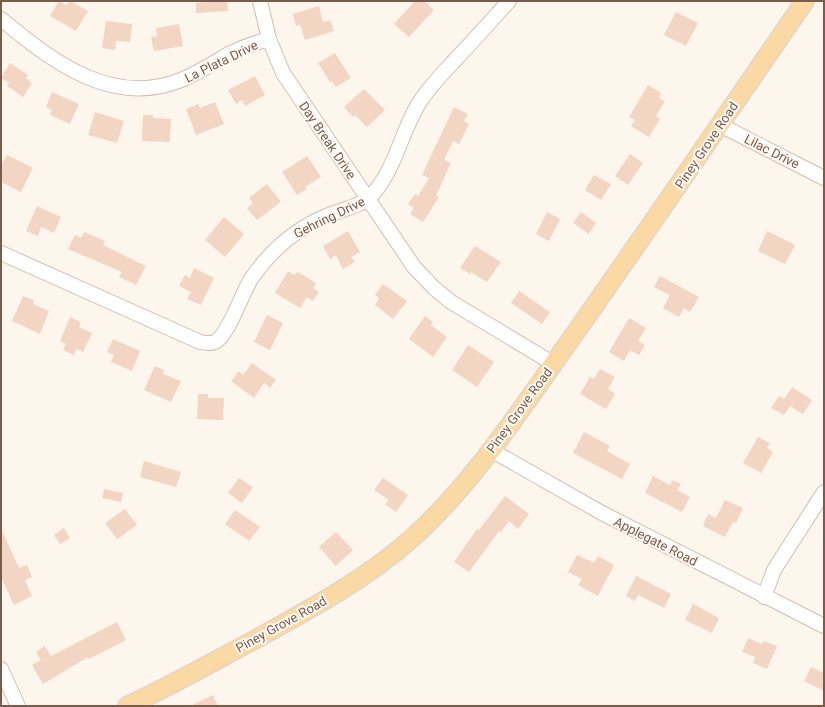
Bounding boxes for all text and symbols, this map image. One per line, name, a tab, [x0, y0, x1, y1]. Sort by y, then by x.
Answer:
street label: La Plata Drive	[182, 37, 260, 86]
street label: Day Break Drive	[296, 99, 359, 182]
street label: Piney Grove Road	[672, 99, 741, 191]
street label: Lilac Drive	[742, 131, 802, 172]
street label: Gehring Drive	[291, 194, 367, 241]
street label: Piney Grove Road	[484, 365, 555, 456]
street label: Applegate Road	[612, 514, 700, 569]
street label: Piney Grove Road	[233, 593, 329, 656]

